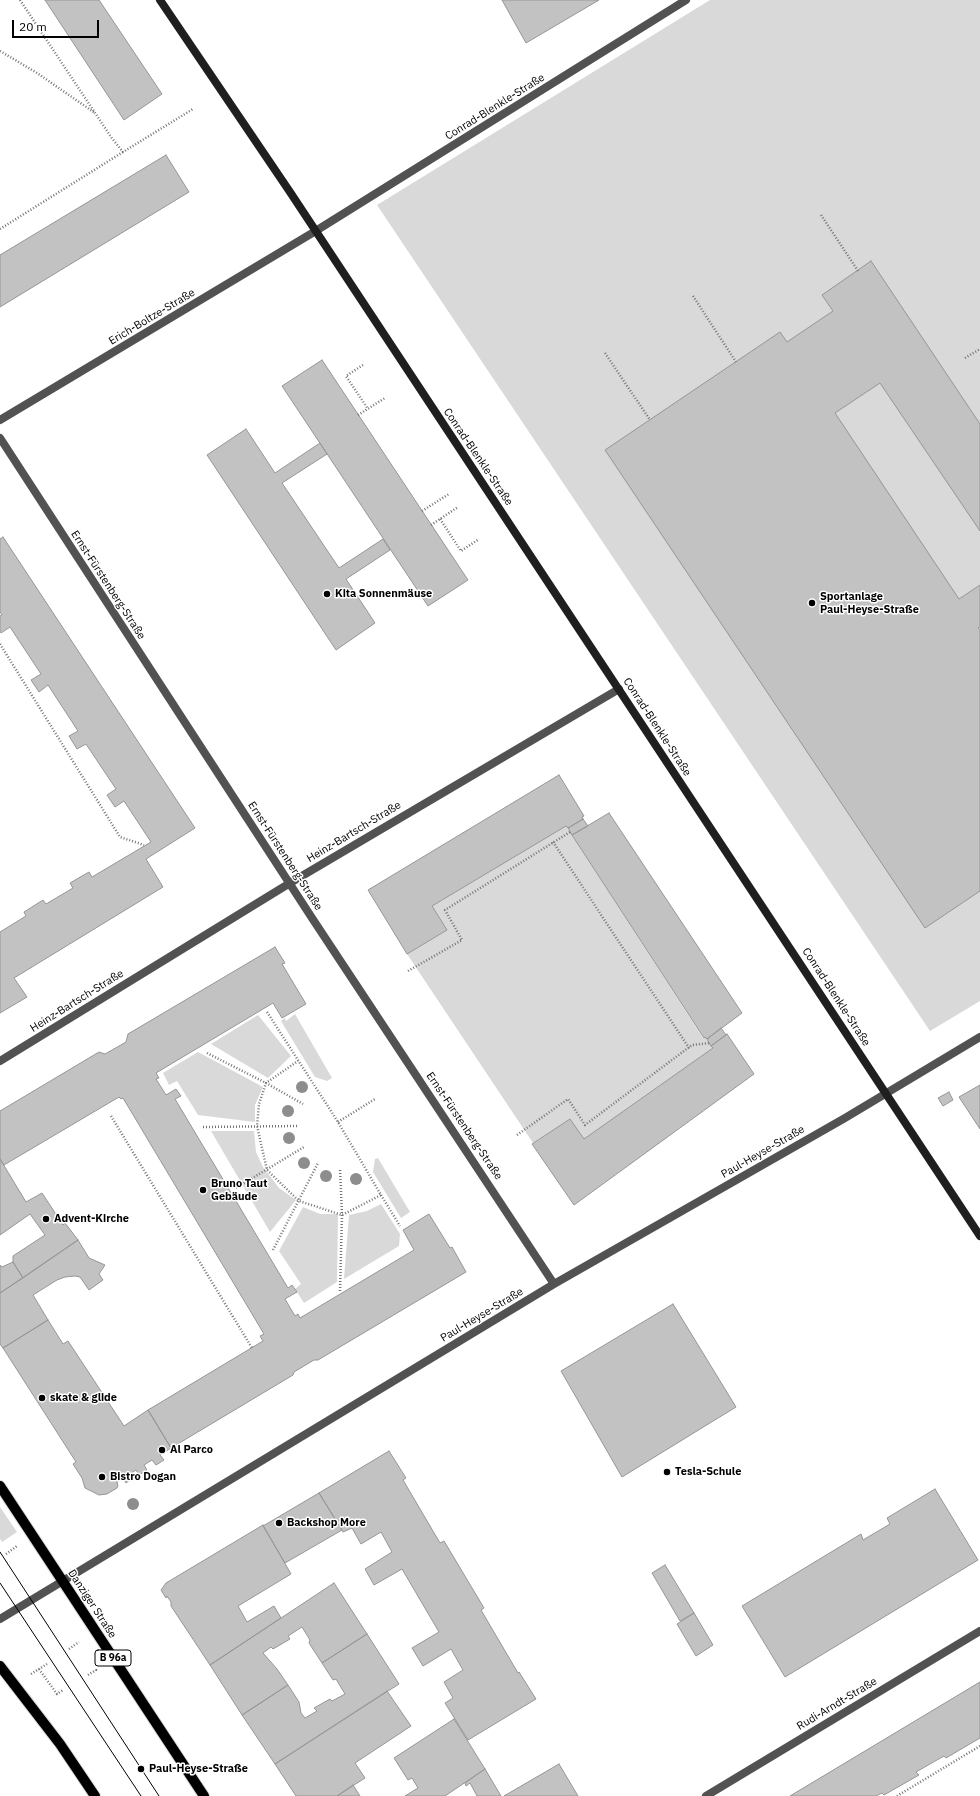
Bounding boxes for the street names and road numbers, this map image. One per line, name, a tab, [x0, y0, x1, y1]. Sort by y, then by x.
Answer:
street label: Conrad-Blenkle-Straße	[443, 71, 547, 143]
street label: Erich-Boltze-Straße	[107, 286, 197, 348]
street label: Conrad-Blenkle-Straße	[440, 406, 516, 508]
street label: Ernst-Fürstenberg-Straße	[68, 528, 148, 642]
street label: Conrad-Blenkle-Straße	[620, 675, 694, 779]
street label: Ernst-Fürstenberg-Straße	[245, 799, 325, 913]
street label: Heinz-Bartsch-Straße	[304, 799, 404, 865]
street label: Conrad-Blenkle-Straße	[799, 945, 873, 1049]
street label: Heinz-Bartsch-Straße	[28, 967, 126, 1035]
street label: Ernst-Fürstenberg-Straße	[423, 1070, 505, 1182]
street label: Paul-Heyse-Straße	[719, 1123, 807, 1181]
street label: Paul-Heyse-Straße	[438, 1285, 526, 1345]
street label: Danziger Straße	[65, 1567, 119, 1641]
road number: B 96a	[95, 1650, 131, 1666]
street label: Rudi-Arndt-Straße	[794, 1675, 880, 1733]

